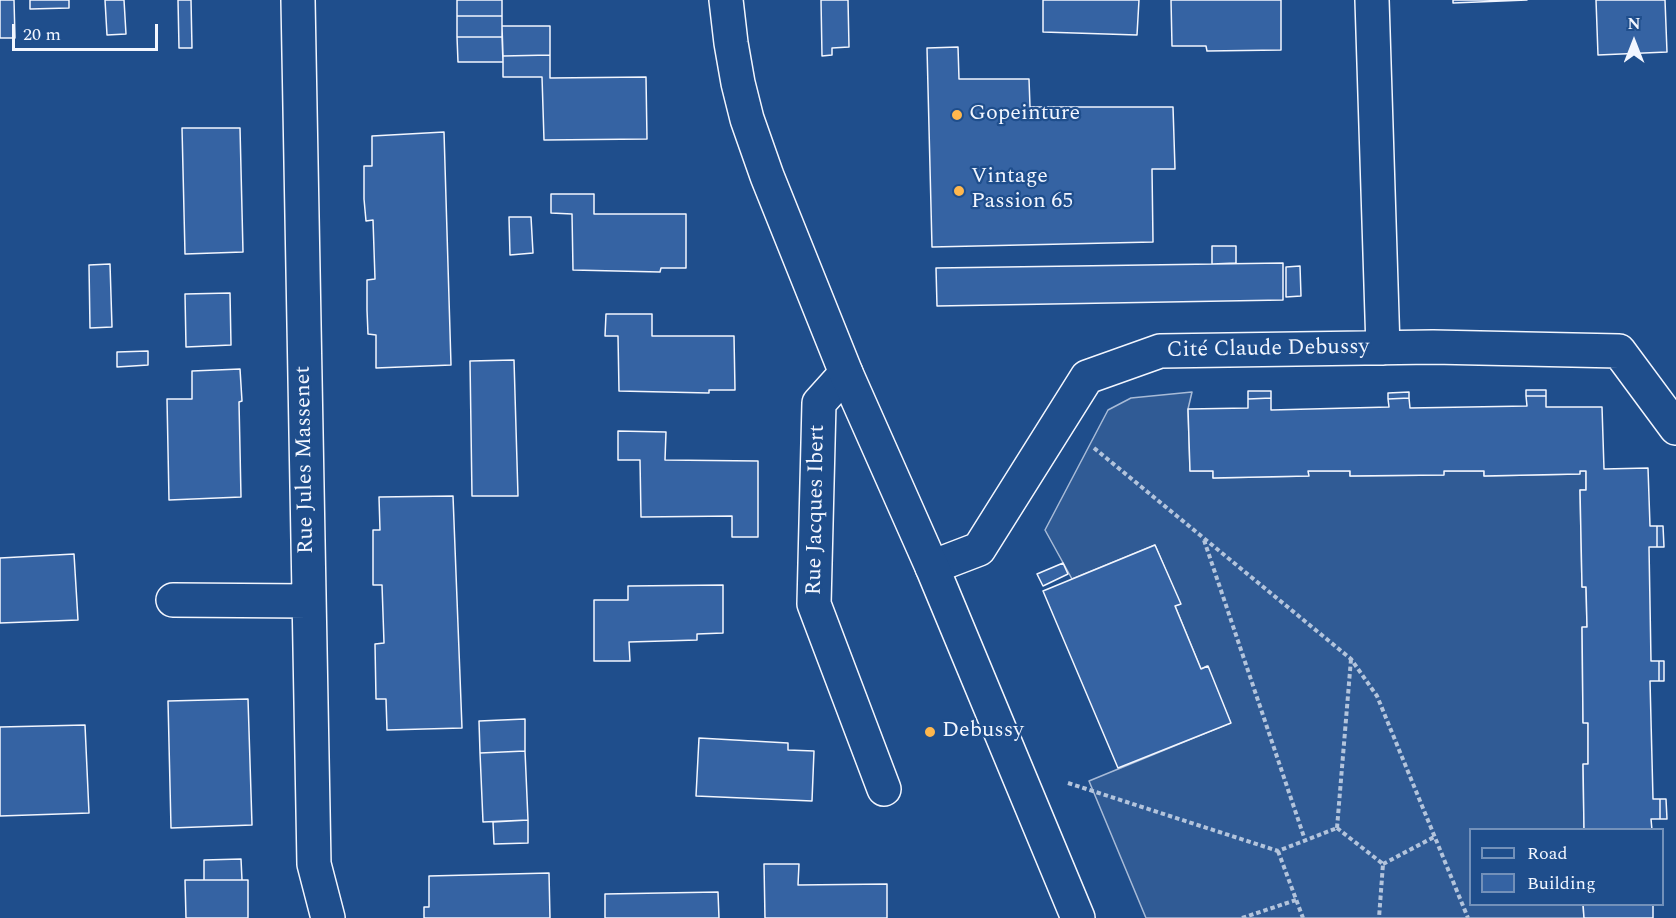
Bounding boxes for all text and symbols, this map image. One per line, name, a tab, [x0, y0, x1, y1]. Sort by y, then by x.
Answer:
scale bar	[15, 12, 160, 50]
north arrow	[1604, 12, 1664, 72]
text: N	[1627, 12, 1641, 36]
text: 20 m	[23, 21, 61, 48]
place label: Gopeinture	[969, 102, 1080, 128]
marker: Gopeinture	[950, 108, 964, 122]
place label: Vintage Passion 65	[971, 165, 1073, 216]
marker: Vintage Passion 65	[952, 184, 966, 198]
street label: Cité Claude Debussy	[1167, 335, 1369, 365]
street label: Rue Jules Massenet	[291, 366, 321, 554]
street label: Rue Jacques Ibert	[802, 424, 832, 596]
place label: Debussy	[942, 719, 1024, 745]
marker: Debussy	[923, 725, 937, 739]
legend	[1469, 828, 1664, 906]
text: Road	[1527, 840, 1568, 867]
text: Building	[1527, 870, 1596, 897]

